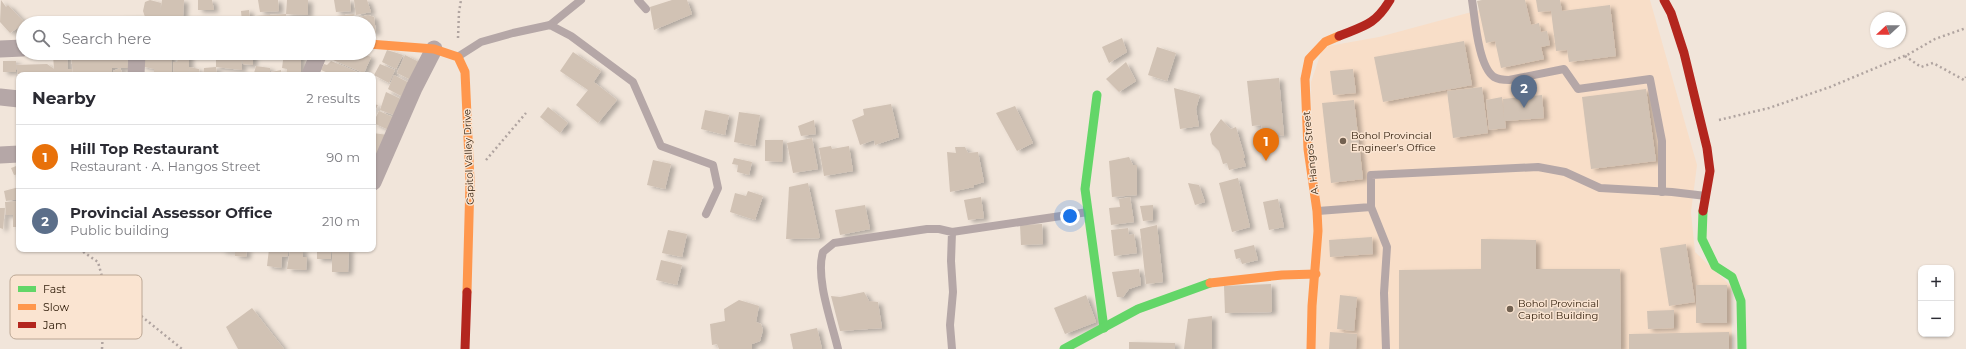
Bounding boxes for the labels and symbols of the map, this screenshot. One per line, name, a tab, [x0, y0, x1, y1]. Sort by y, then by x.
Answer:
north arrow	[1870, 12, 1906, 48]
pin: 2	[1511, 75, 1537, 108]
street label: Capitol Valley Drive	[460, 109, 477, 205]
street label: A. Hangos Street	[1300, 111, 1321, 195]
pin: 1	[1253, 128, 1279, 161]
place label: Bohol Provincial Engineer's Office	[1351, 129, 1436, 154]
marker: Bohol Provincial Engineer's Office	[1338, 136, 1348, 146]
your location	[1060, 206, 1080, 226]
legend	[10, 275, 142, 339]
text: Fast	[43, 282, 67, 296]
place label: Bohol Provincial Capitol Building	[1518, 297, 1599, 322]
text: Slow	[43, 300, 69, 314]
marker: Bohol Provincial Capitol Building	[1505, 304, 1515, 314]
text: Jam	[42, 318, 67, 332]

